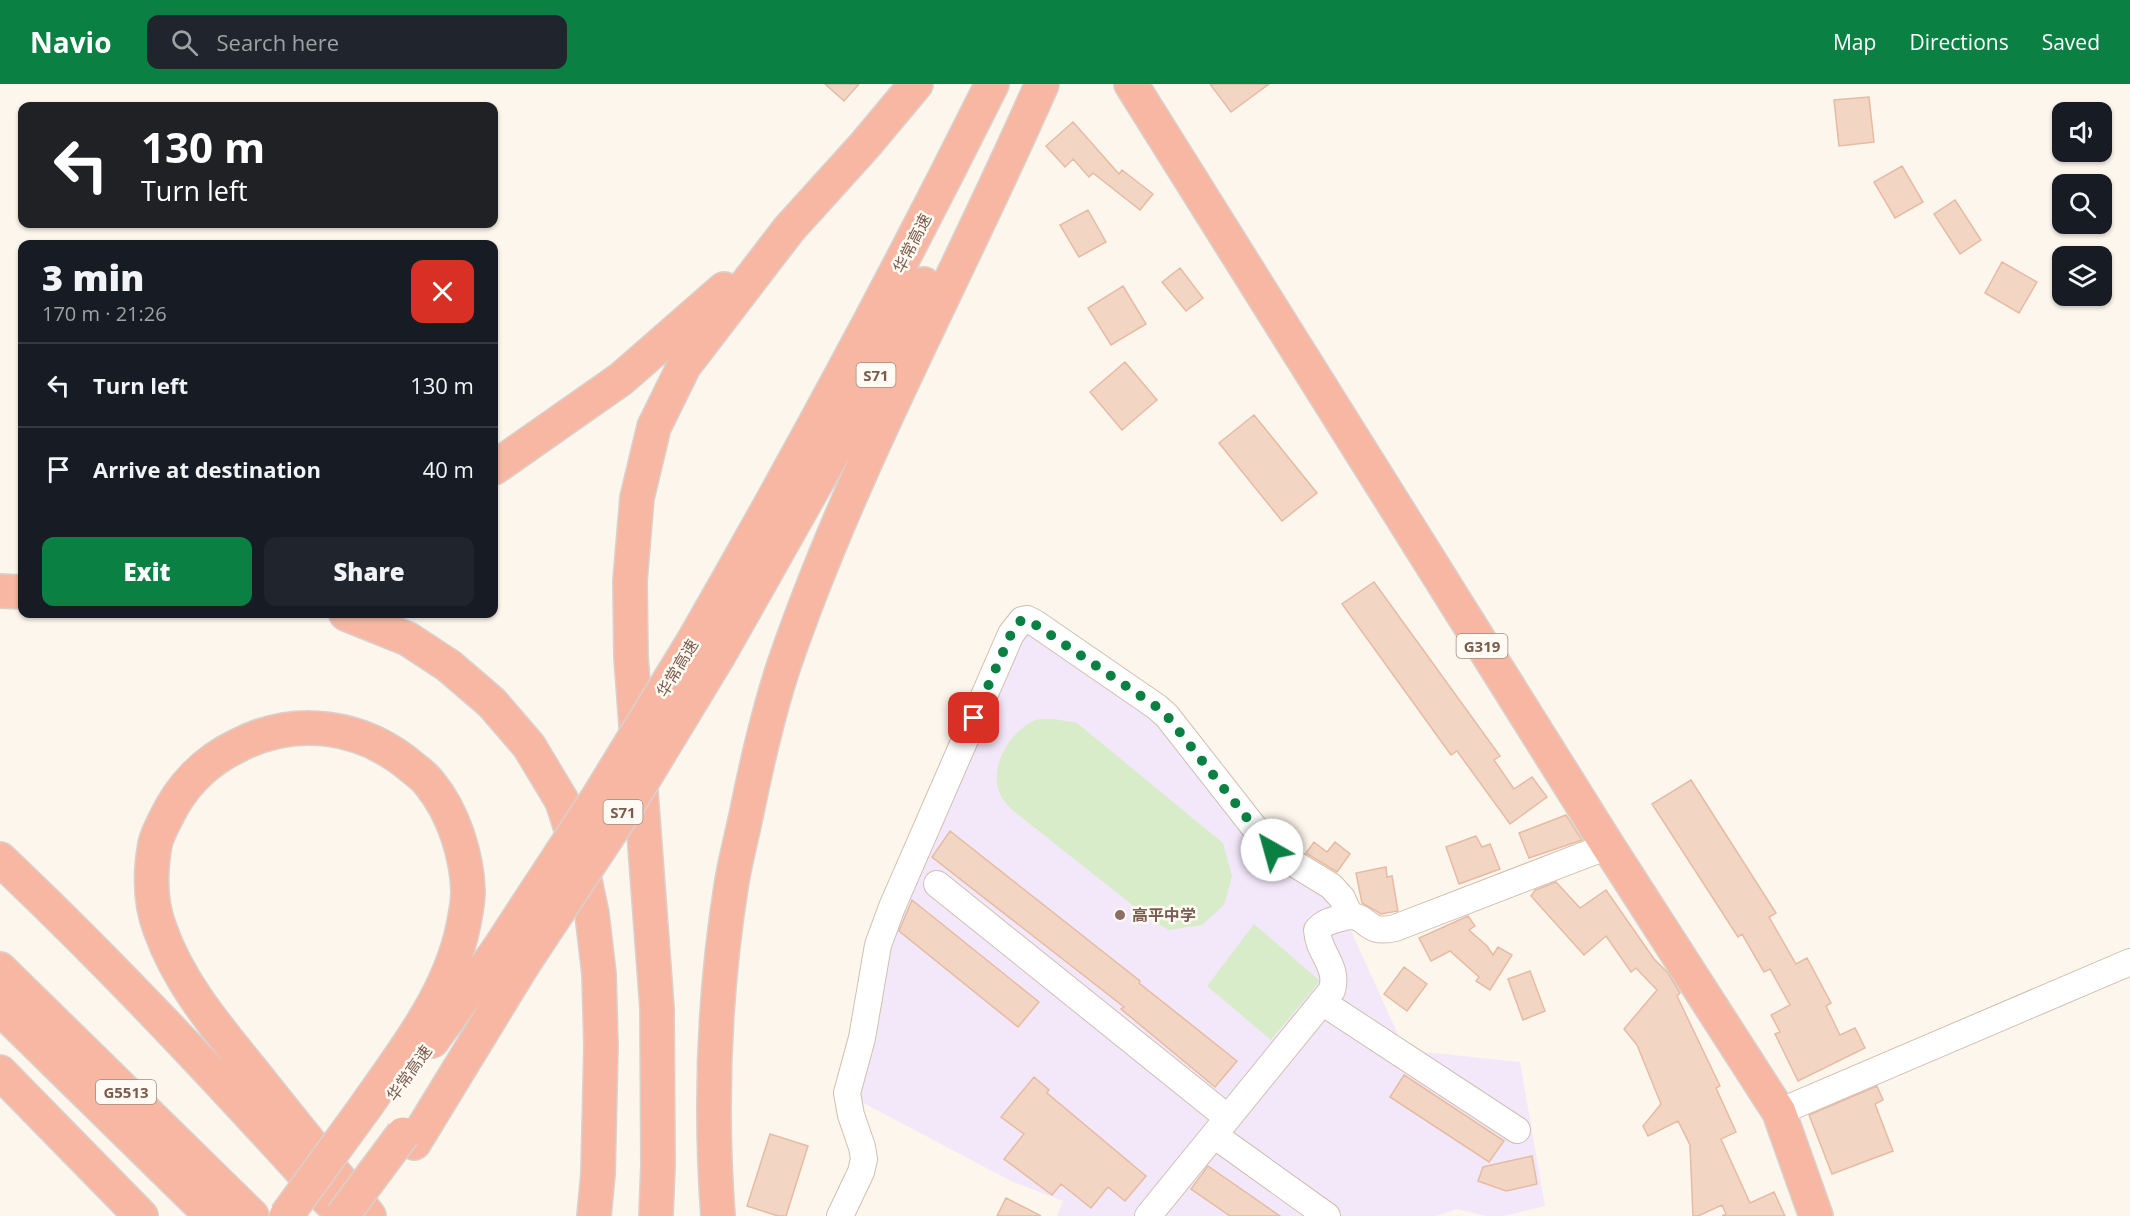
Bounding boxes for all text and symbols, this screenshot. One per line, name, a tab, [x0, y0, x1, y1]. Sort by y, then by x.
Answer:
search box	[147, 15, 567, 69]
text: Navio	[30, 23, 111, 61]
icon: search	[168, 26, 201, 59]
text: Search here	[216, 27, 339, 57]
text: Map	[1833, 28, 1876, 56]
text: Directions	[1909, 28, 2009, 56]
text: Saved	[2042, 28, 2100, 56]
map controls	[2052, 102, 2112, 306]
button: sound	[2052, 102, 2112, 162]
text: 130 m	[141, 118, 265, 175]
icon: left	[42, 126, 120, 204]
text: Turn left	[141, 172, 248, 209]
button: search	[2052, 174, 2112, 234]
street label: 华常高速	[888, 209, 936, 277]
button: layers	[2052, 246, 2112, 306]
text: 3 min	[42, 253, 144, 302]
button: close	[411, 260, 474, 323]
text: 170 m · 21:26	[42, 300, 167, 327]
road number: S71	[856, 363, 896, 387]
icon: left	[42, 369, 75, 402]
text: Turn left	[93, 370, 188, 400]
text: 130 m	[410, 370, 474, 400]
icon: arrive	[42, 453, 75, 486]
text: Arrive at destination	[93, 454, 321, 484]
text: 40 m	[423, 454, 474, 484]
button: Exit	[42, 537, 252, 606]
button: Share	[264, 537, 474, 606]
road number: G319	[1456, 634, 1508, 658]
street label: 华常高速	[651, 635, 703, 701]
pin	[948, 692, 999, 743]
icon: arrive	[957, 701, 990, 734]
road number: S71	[604, 800, 642, 824]
position arrow	[1240, 818, 1304, 882]
place label: 高平中学	[1132, 904, 1196, 926]
marker: 高平中学	[1113, 908, 1127, 922]
street label: 华常高速	[381, 1041, 437, 1105]
road number: G5513	[96, 1080, 156, 1104]

